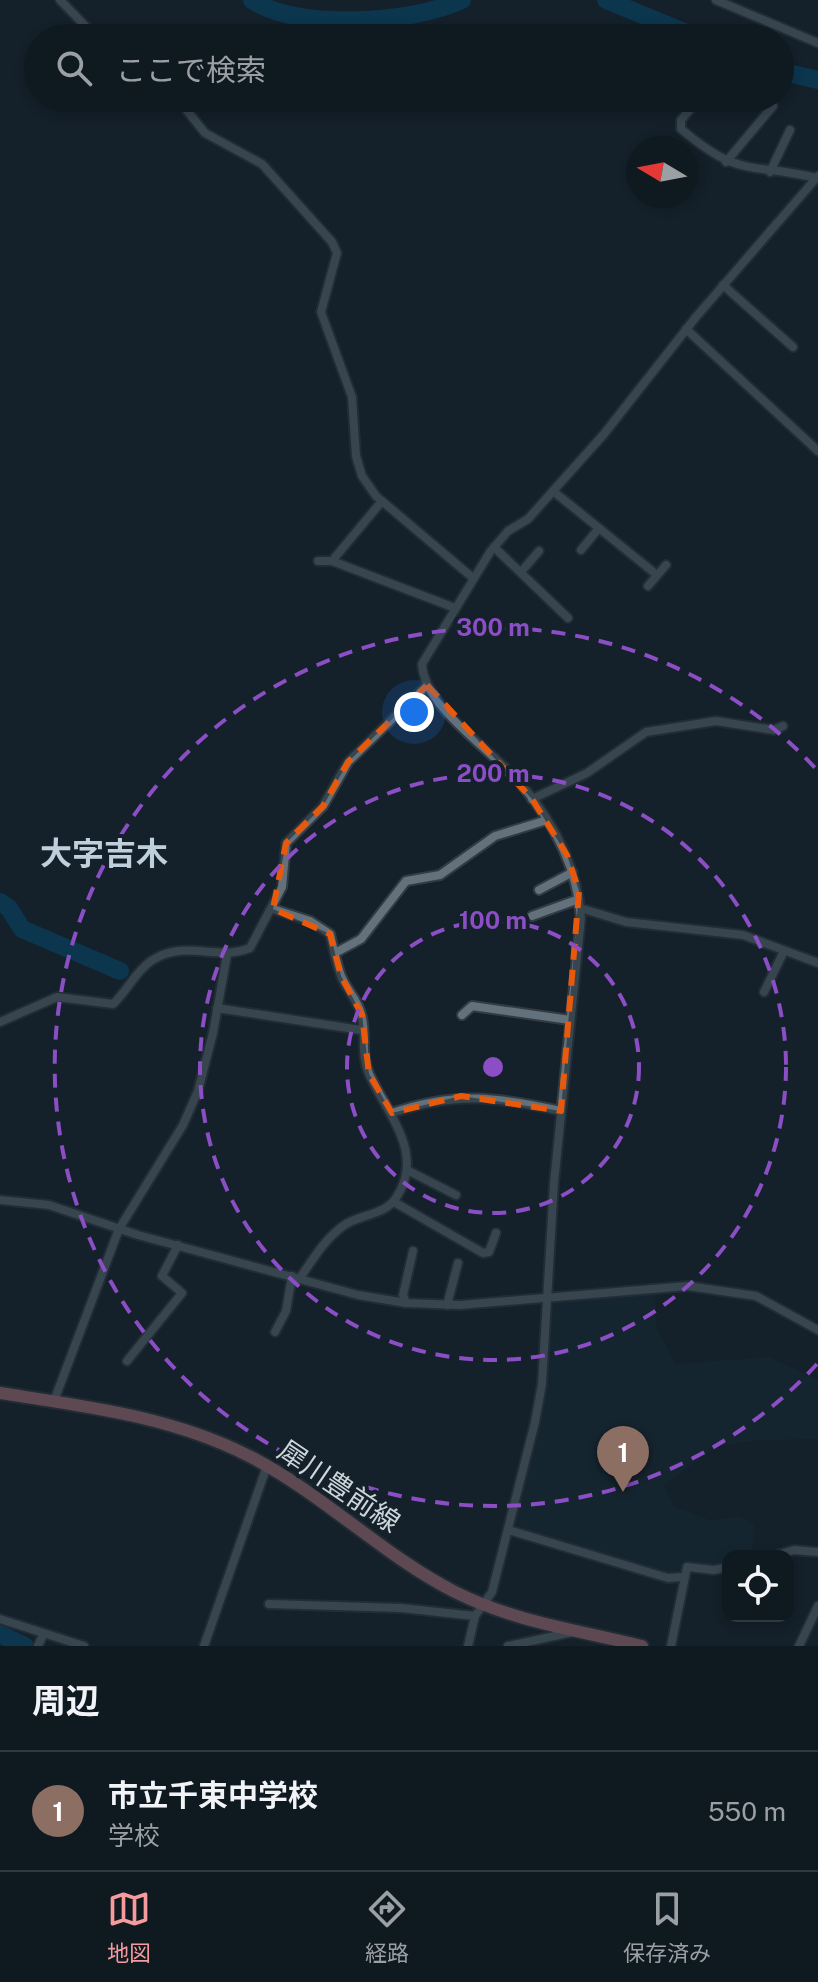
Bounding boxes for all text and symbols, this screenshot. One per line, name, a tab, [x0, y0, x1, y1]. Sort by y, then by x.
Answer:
search box	[24, 24, 794, 112]
icon: search	[52, 46, 96, 90]
text: ここで検索	[116, 52, 266, 88]
north arrow	[626, 136, 698, 208]
text: 300 m	[456, 613, 530, 641]
your location	[394, 692, 434, 732]
text: 200 m	[456, 759, 530, 787]
district label: 大字吉木	[40, 835, 168, 872]
text: 100 m	[459, 906, 527, 934]
centre of rings	[479, 1053, 507, 1081]
pin: 1	[597, 1426, 649, 1492]
street label: 犀川豊前線	[272, 1433, 407, 1538]
map controls	[722, 1550, 794, 1622]
button: locate	[722, 1550, 794, 1622]
text: 周辺	[32, 1681, 100, 1721]
text: 市立千束中学校	[108, 1777, 318, 1813]
text: 1	[52, 1796, 64, 1827]
text: 550 m	[708, 1796, 786, 1827]
text: 学校	[108, 1820, 160, 1851]
tab: 地図	[107, 1887, 151, 1967]
tab: 経路	[365, 1887, 409, 1967]
tab: 保存済み	[623, 1887, 711, 1967]

